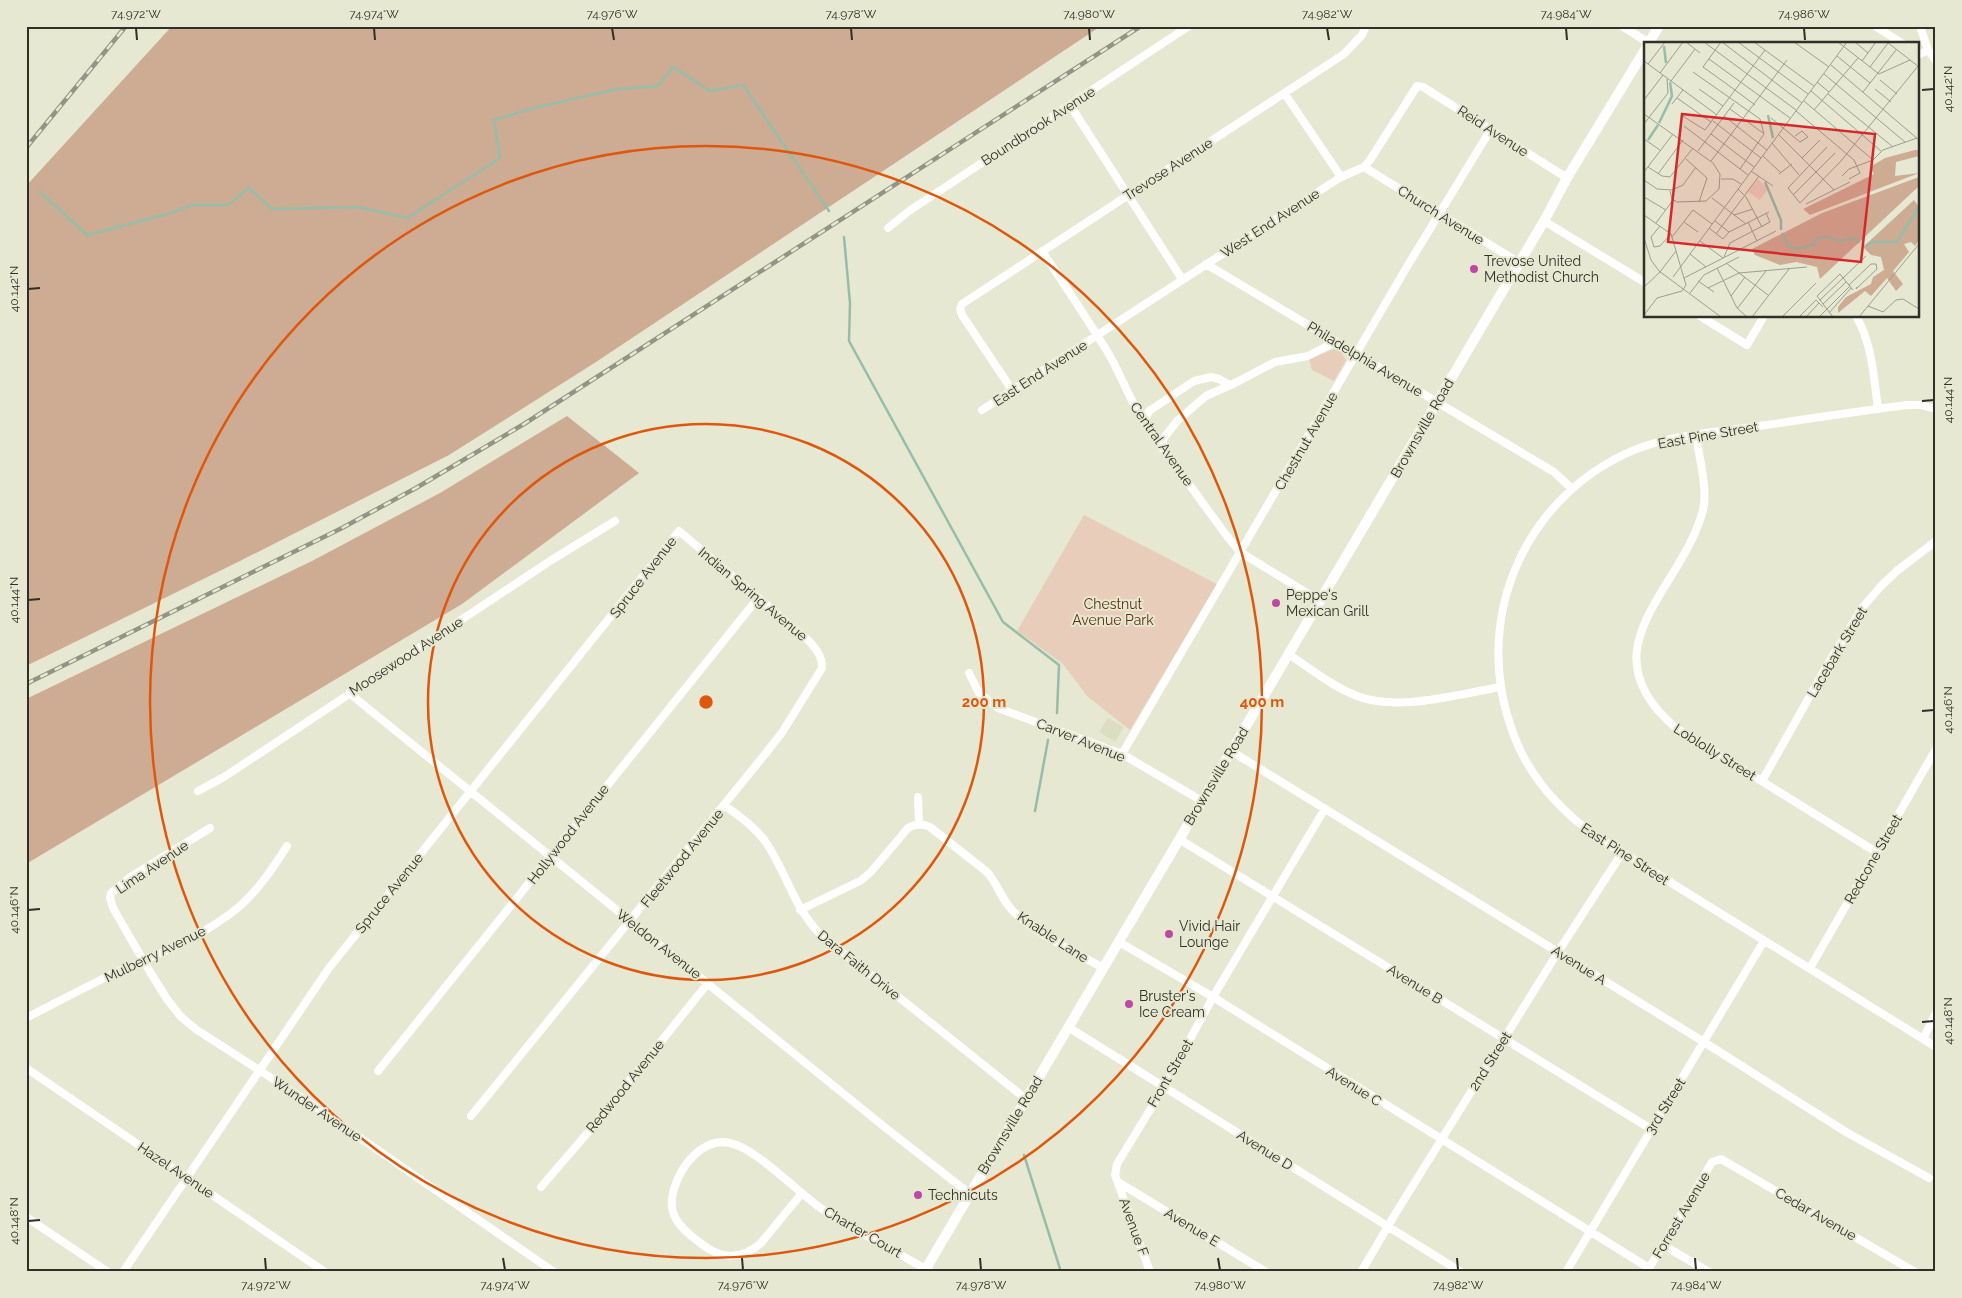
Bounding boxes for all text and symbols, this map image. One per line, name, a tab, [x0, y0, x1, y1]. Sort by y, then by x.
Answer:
text: 74.972°W	[111, 7, 161, 21]
text: 74.974°W	[349, 7, 399, 21]
text: 74.976°W	[587, 7, 638, 21]
text: 74.978°W	[826, 7, 877, 21]
text: 74.980°W	[1063, 7, 1115, 21]
text: 74.982°W	[1302, 7, 1353, 21]
text: 74.984°W	[1541, 7, 1592, 21]
text: 74.986°W	[1778, 7, 1830, 21]
inset map	[1644, 42, 1920, 318]
text: 40.142°N	[1941, 66, 1955, 112]
street label: Boundbrook Avenue	[978, 83, 1098, 169]
street label: Reid Avenue	[1455, 102, 1531, 160]
street label: Trevose Avenue	[1121, 134, 1215, 204]
street label: Church Avenue	[1395, 182, 1487, 248]
street label: West End Avenue	[1218, 185, 1322, 261]
place label: Trevose United Methodist Church	[1484, 253, 1599, 285]
marker: Trevose United Methodist Church	[1468, 263, 1480, 275]
text: 40.142°N	[7, 266, 21, 312]
street label: Philadelphia Avenue	[1304, 318, 1426, 400]
street label: East End Avenue	[990, 337, 1090, 409]
street label: Brownsville Road	[1387, 376, 1457, 480]
text: 40.144°N	[1941, 377, 1955, 423]
street label: Chestnut Avenue	[1271, 389, 1341, 493]
street label: Central Avenue	[1127, 399, 1197, 489]
street label: East Pine Street	[1657, 418, 1760, 452]
street label: Spruce Avenue	[606, 533, 680, 621]
street label: Indian Spring Avenue	[695, 544, 811, 644]
text: 40.144°N	[7, 577, 21, 623]
place label: Peppe's Mexican Grill	[1286, 587, 1369, 619]
park label: Chestnut Avenue Park	[1072, 596, 1154, 628]
marker: Peppe's Mexican Grill	[1270, 597, 1282, 609]
street label: Lacebark Street	[1804, 604, 1870, 700]
street label: Moosewood Avenue	[346, 613, 466, 699]
text: 40.146°N	[1941, 686, 1955, 734]
centre of rings	[697, 693, 715, 711]
text: 200 m	[962, 693, 1006, 711]
text: 400 m	[1240, 693, 1284, 711]
street label: Carver Avenue	[1034, 715, 1128, 765]
street label: Loblolly Street	[1671, 720, 1759, 784]
street label: Brownsville Road	[1180, 724, 1252, 828]
street label: Hollywood Avenue	[524, 781, 612, 887]
street label: Fleetwood Avenue	[637, 806, 727, 910]
street label: Redcone Street	[1841, 811, 1905, 907]
street label: East Pine Street	[1578, 820, 1672, 889]
street label: Lima Avenue	[113, 837, 191, 897]
street label: Spruce Avenue	[352, 850, 426, 936]
text: 40.146°N	[7, 886, 21, 934]
street label: Weldon Avenue	[613, 906, 705, 982]
street label: Knable Lane	[1015, 908, 1091, 966]
place label: Vivid Hair Lounge	[1179, 918, 1240, 950]
street label: Mulberry Avenue	[102, 923, 208, 985]
street label: Dara Faith Drive	[815, 927, 903, 1003]
marker: Vivid Hair Lounge	[1163, 928, 1175, 940]
street label: Avenue A	[1549, 942, 1610, 988]
street label: Avenue B	[1384, 961, 1446, 1007]
place label: Bruster's Ice Cream	[1139, 988, 1205, 1020]
text: 40.148°N	[1941, 997, 1955, 1045]
marker: Bruster's Ice Cream	[1123, 998, 1135, 1010]
street label: 2nd Street	[1466, 1028, 1515, 1093]
street label: Redwood Avenue	[583, 1036, 667, 1136]
street label: Front Street	[1144, 1036, 1196, 1110]
street label: Avenue C	[1323, 1063, 1385, 1109]
street label: Wunder Avenue	[269, 1073, 365, 1145]
street label: Brownsville Road	[974, 1073, 1046, 1177]
street label: 3rd Street	[1641, 1075, 1689, 1137]
street label: Avenue D	[1234, 1127, 1296, 1173]
street label: Hazel Avenue	[135, 1139, 217, 1201]
street label: Forrest Avenue	[1649, 1169, 1713, 1261]
street label: Cedar Avenue	[1773, 1184, 1859, 1244]
place label: Technicuts	[928, 1187, 998, 1203]
marker: Technicuts	[912, 1189, 924, 1201]
street label: Avenue F	[1116, 1196, 1152, 1258]
text: 40.148°N	[7, 1197, 21, 1245]
street label: Charter Court	[821, 1203, 905, 1261]
street label: Avenue E	[1162, 1204, 1222, 1250]
text: 74.972°W	[241, 1278, 291, 1292]
text: 74.974°W	[480, 1278, 530, 1292]
text: 74.976°W	[718, 1278, 769, 1292]
text: 74.978°W	[956, 1278, 1007, 1292]
text: 74.980°W	[1194, 1278, 1246, 1292]
text: 74.982°W	[1433, 1278, 1484, 1292]
text: 74.984°W	[1671, 1278, 1722, 1292]

